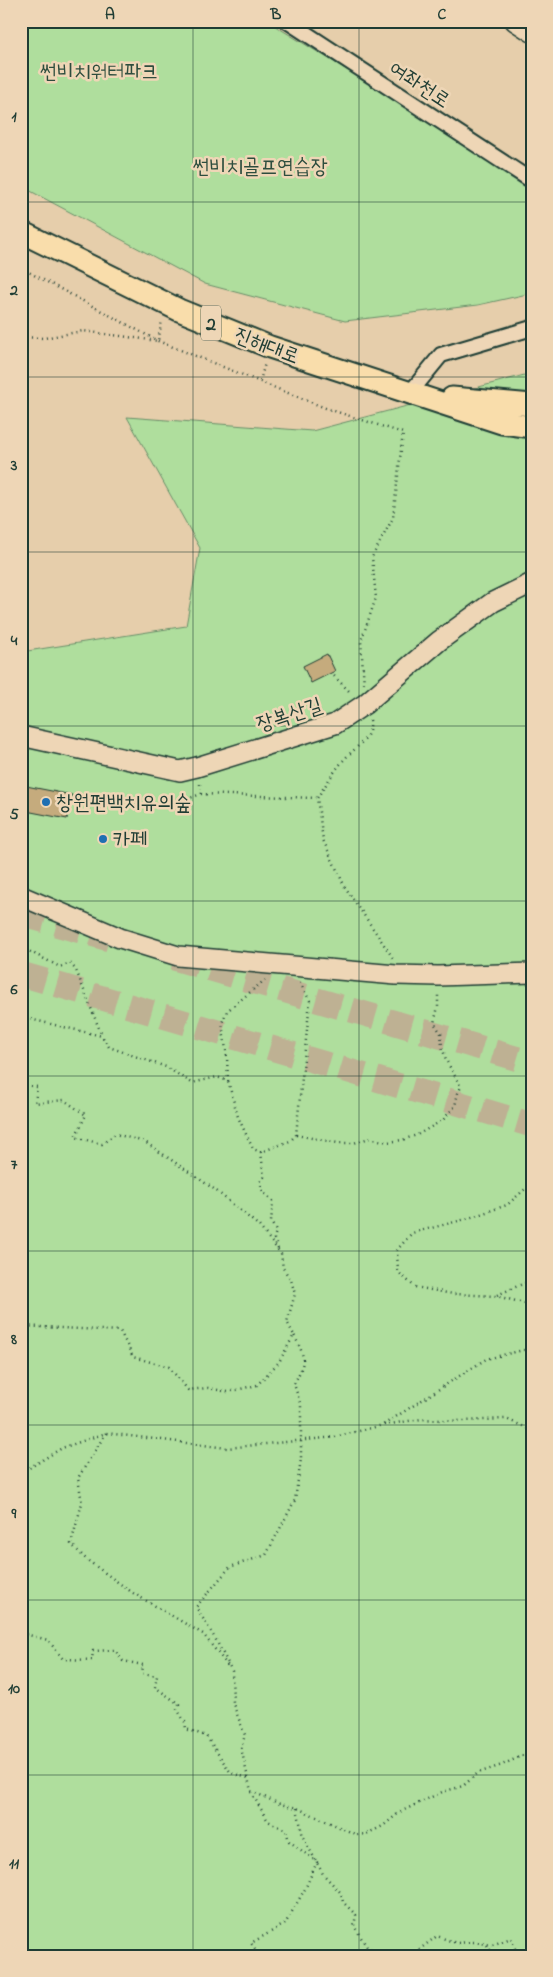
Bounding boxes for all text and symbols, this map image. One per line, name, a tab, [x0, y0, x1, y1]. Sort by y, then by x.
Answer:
text: A	[105, 3, 115, 27]
text: B	[270, 3, 282, 27]
text: C	[438, 3, 447, 27]
street label: 여좌천로	[382, 55, 455, 117]
park label: 썬비치워터파크	[40, 58, 158, 88]
text: 1	[11, 105, 17, 129]
park label: 썬비치골프연습장	[192, 153, 328, 183]
text: 2	[9, 279, 18, 303]
road number: 2	[201, 306, 221, 340]
street label: 진해대로	[229, 321, 303, 373]
text: 3	[10, 454, 18, 478]
text: 4	[10, 629, 18, 653]
street label: 장복산길	[253, 691, 326, 741]
place label: 창원편백치유의숲	[56, 789, 191, 819]
marker: 창원편백치유의숲	[40, 796, 52, 808]
text: 5	[9, 803, 19, 827]
place label: 카페	[113, 826, 147, 856]
marker: 카페	[97, 833, 109, 845]
text: 6	[9, 978, 18, 1002]
text: 7	[11, 1153, 18, 1177]
text: 8	[10, 1328, 17, 1352]
text: 9	[11, 1502, 17, 1526]
text: 10	[8, 1677, 20, 1701]
text: 11	[9, 1852, 20, 1876]

